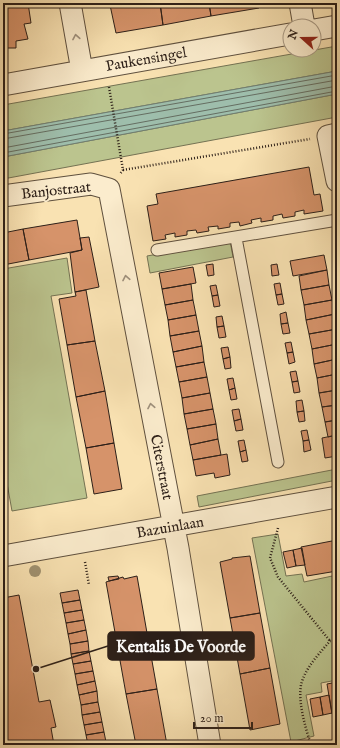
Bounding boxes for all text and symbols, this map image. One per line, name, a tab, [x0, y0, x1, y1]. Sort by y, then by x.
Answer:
north arrow	[282, 18, 322, 58]
text: N	[285, 27, 302, 43]
one-way arrow	[72, 34, 81, 40]
street label: Paukensingel	[104, 43, 189, 76]
street label: Banjostraat	[20, 177, 92, 204]
one-way arrow	[123, 275, 131, 282]
one-way arrow	[147, 403, 156, 409]
street label: Citerstraat	[146, 433, 177, 501]
street label: Bazuinlaan	[135, 512, 205, 543]
callout: Kentalis De Voorde	[108, 632, 254, 660]
text: Kentalis De Voorde	[116, 638, 247, 658]
scale bar	[194, 704, 252, 730]
text: 20 m	[200, 711, 223, 726]

